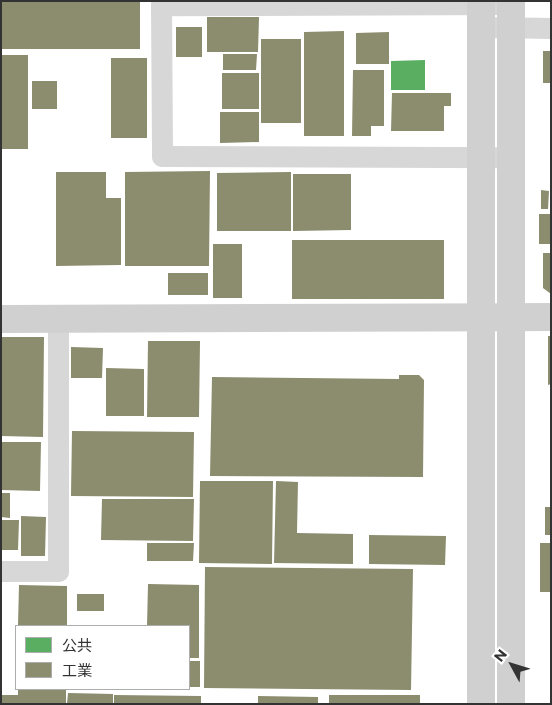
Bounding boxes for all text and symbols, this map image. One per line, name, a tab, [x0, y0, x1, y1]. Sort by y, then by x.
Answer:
legend	[15, 625, 190, 690]
text: 公共	[62, 636, 92, 655]
north arrow	[487, 640, 537, 690]
text: N	[490, 646, 511, 666]
text: 工業	[62, 661, 92, 680]

